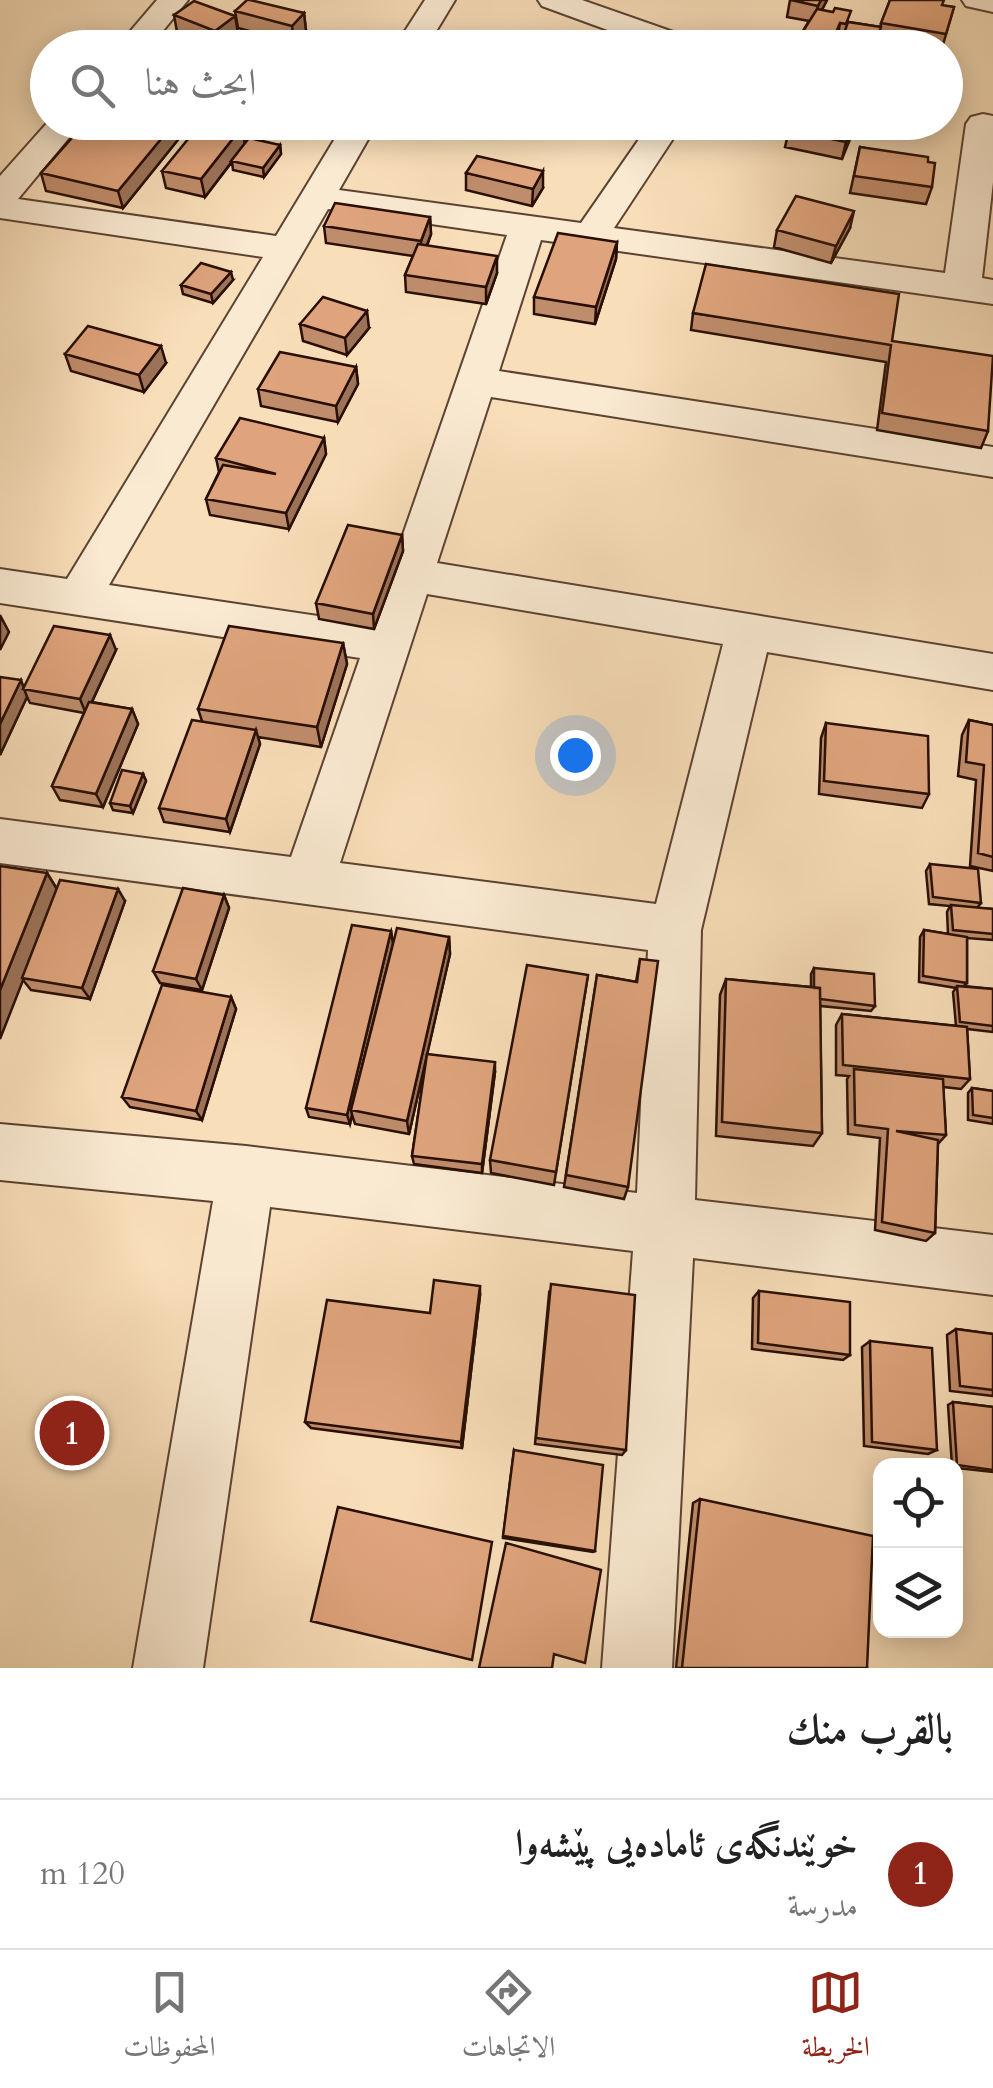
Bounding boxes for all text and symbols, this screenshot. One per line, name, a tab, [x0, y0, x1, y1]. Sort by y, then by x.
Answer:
search box	[30, 30, 963, 140]
text: ابحث هنا	[145, 57, 257, 109]
icon: search	[65, 58, 120, 113]
your location	[550, 730, 601, 781]
pin: 1	[40, 1396, 104, 1470]
map controls	[873, 1458, 963, 1638]
button: locate	[873, 1458, 963, 1548]
button: layers	[873, 1548, 963, 1638]
text: بالقرب منك	[786, 1701, 953, 1758]
text: خوێندنگەی ئامادەیی پێشەوا	[515, 1818, 858, 1870]
text: 120 m	[40, 1852, 125, 1896]
text: 1	[912, 1852, 929, 1896]
text: مدرسة	[787, 1884, 858, 1928]
tab: المحفوظات	[123, 1965, 215, 2074]
tab: الاتجاهات	[462, 1965, 555, 2074]
tab: الخريطة	[802, 1965, 870, 2074]

